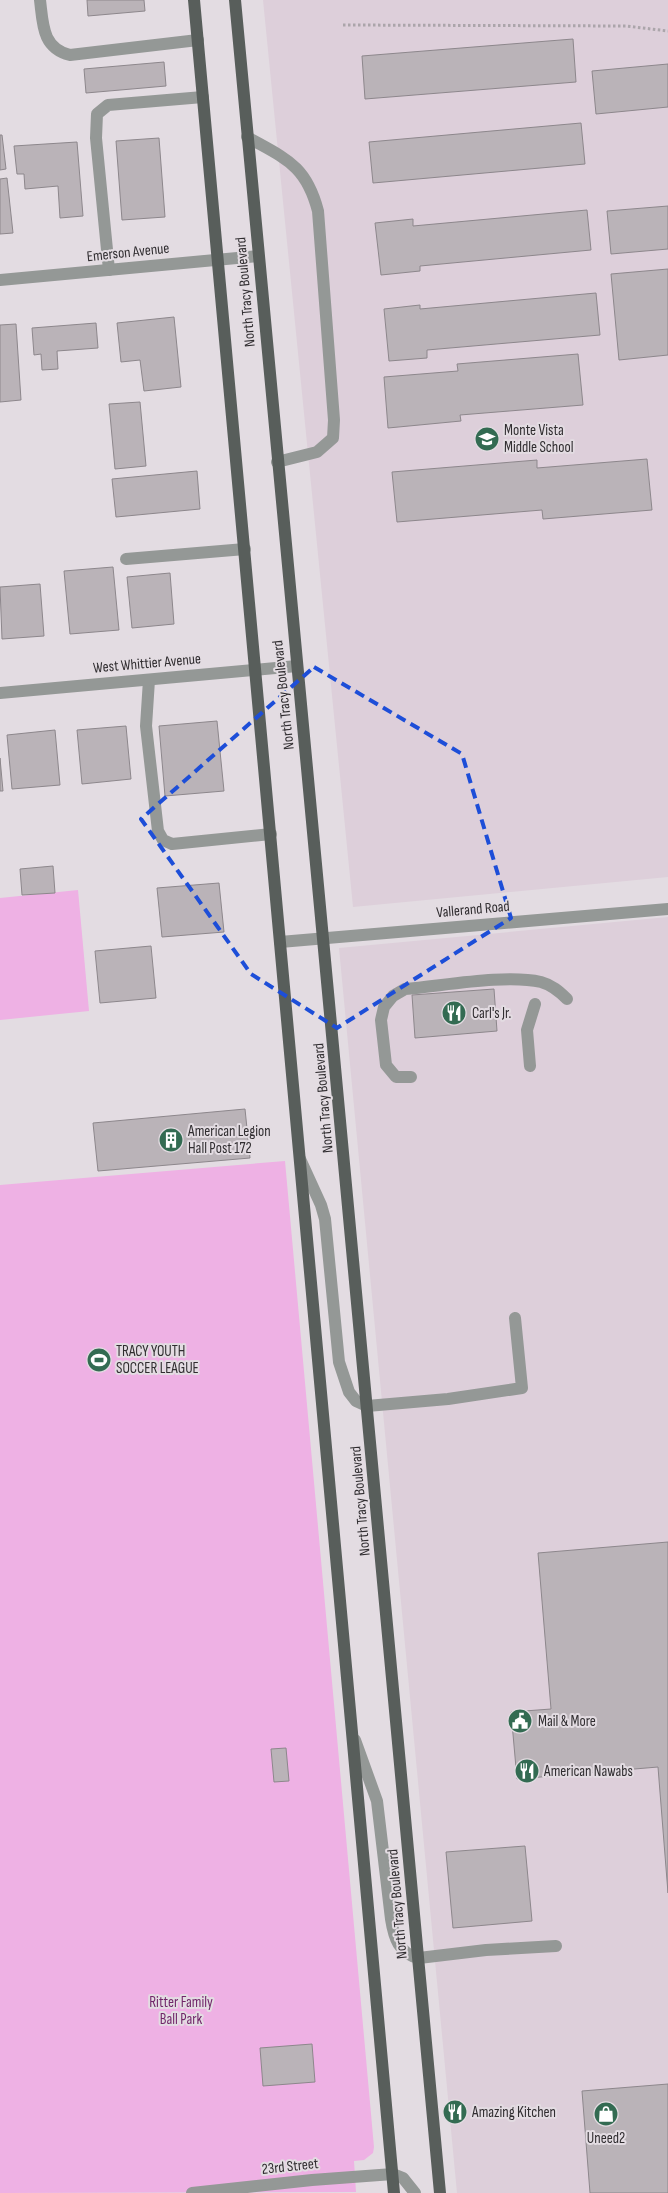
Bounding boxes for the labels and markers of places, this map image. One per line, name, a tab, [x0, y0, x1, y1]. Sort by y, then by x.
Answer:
place label: Monte Vista Middle School	[504, 421, 574, 457]
school or university icon: Monte Vista Middle School	[474, 426, 500, 452]
restaurant icon: Carl's Jr.	[441, 1000, 467, 1026]
place label: Carl's Jr.	[472, 1004, 512, 1023]
place label: American Legion Hall Post 172	[187, 1122, 271, 1158]
building icon: American Legion Hall Post 172	[158, 1127, 184, 1153]
place label: TRACY YOUTH SOCCER LEAGUE	[116, 1342, 199, 1378]
sports icon: TRACY YOUTH SOCCER LEAGUE	[86, 1347, 112, 1373]
public building icon: Mail & More	[507, 1708, 533, 1734]
place label: Mail & More	[538, 1712, 596, 1731]
restaurant icon: American Nawabs	[514, 1758, 540, 1784]
place label: American Nawabs	[543, 1762, 633, 1781]
restaurant icon: Amazing Kitchen	[442, 2099, 468, 2125]
shop icon: Uneed2	[593, 2101, 619, 2127]
place label: Amazing Kitchen	[471, 2103, 556, 2122]
place label: Uneed2	[587, 2129, 625, 2148]

